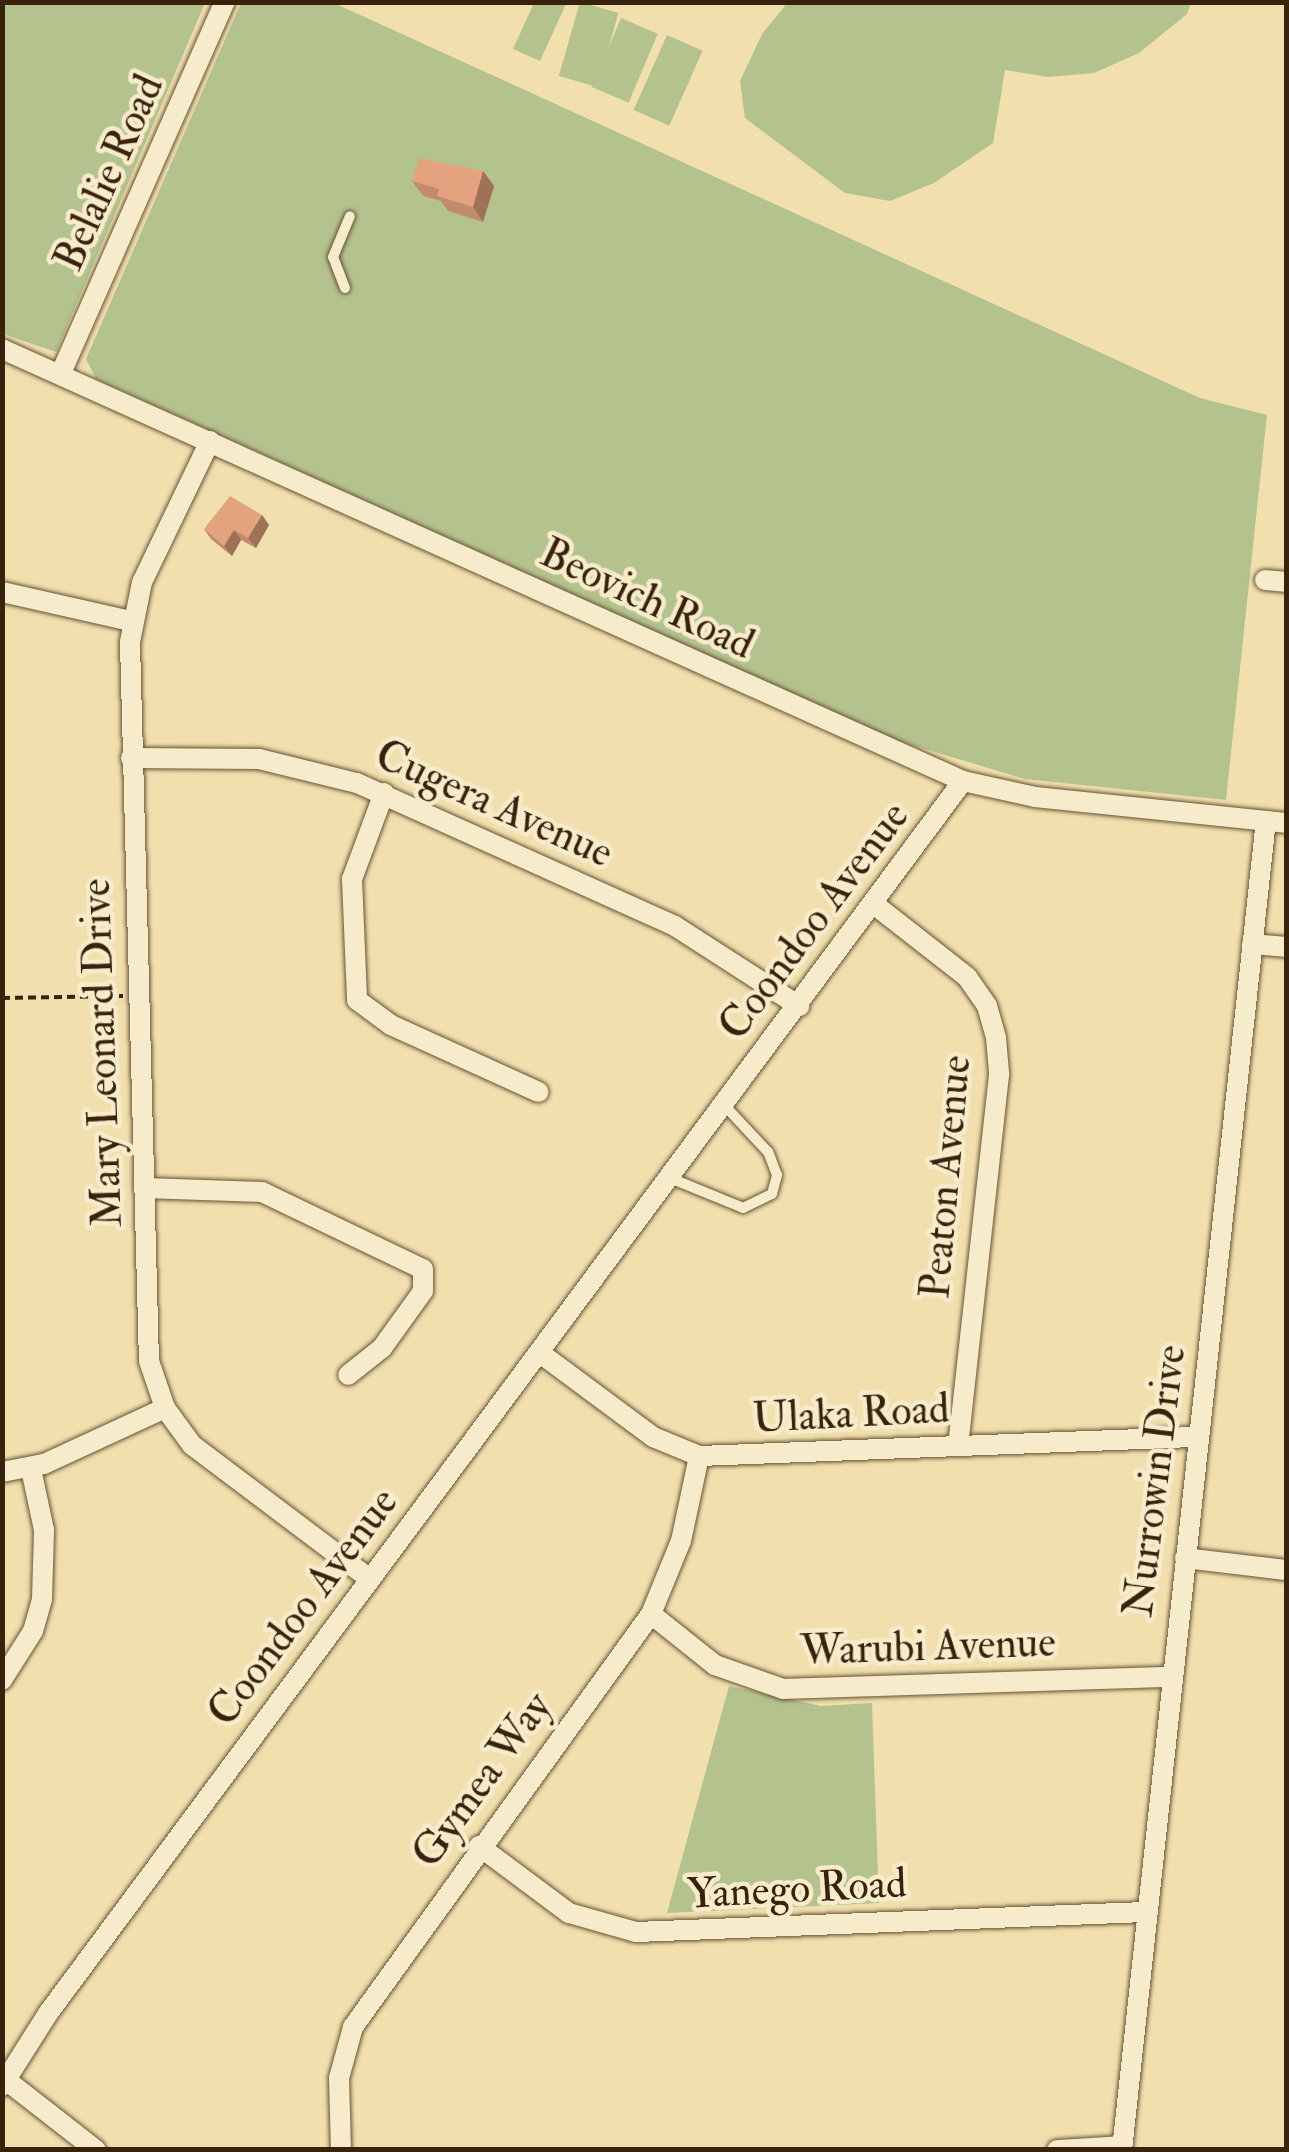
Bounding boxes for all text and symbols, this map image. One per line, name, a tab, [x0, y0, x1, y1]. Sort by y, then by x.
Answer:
street label: Belalie Road	[43, 67, 175, 279]
street label: Beovich Road	[532, 528, 762, 670]
street label: Cugera Avenue	[368, 729, 620, 879]
street label: Coondoo Avenue	[708, 792, 920, 1050]
street label: Mary Leonard Drive	[71, 878, 133, 1228]
street label: Peaton Avenue	[910, 1053, 982, 1301]
street label: Nurrowin Drive	[1113, 1342, 1197, 1620]
street label: Ulaka Road	[751, 1384, 951, 1444]
street label: Coondoo Avenue	[197, 1478, 409, 1736]
street label: Warubi Avenue	[799, 1617, 1057, 1677]
street label: Gymea Way	[402, 1683, 562, 1877]
street label: Yanego Road	[686, 1858, 908, 1920]

